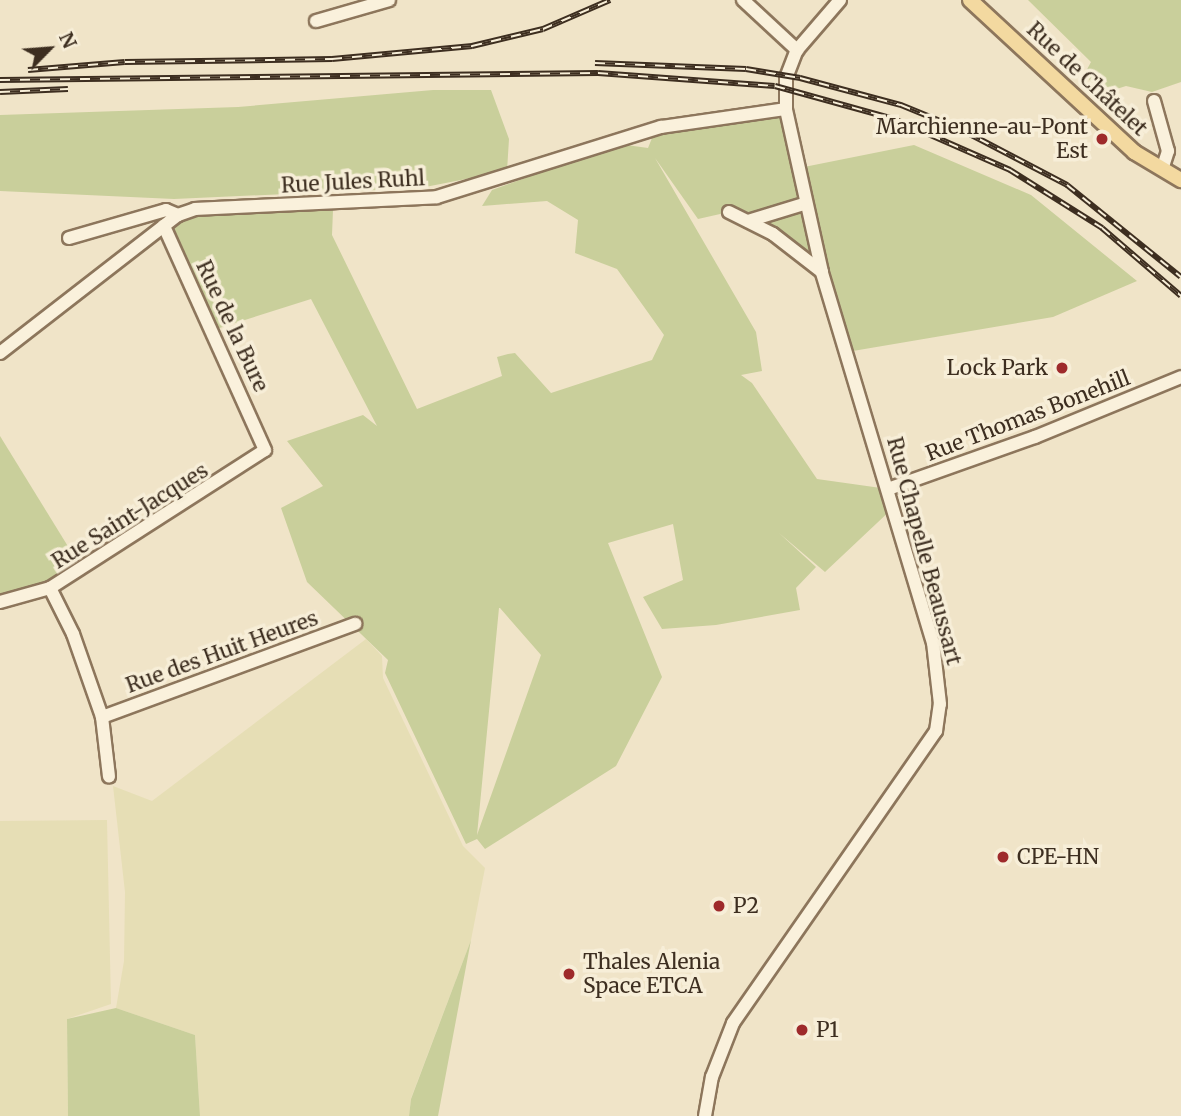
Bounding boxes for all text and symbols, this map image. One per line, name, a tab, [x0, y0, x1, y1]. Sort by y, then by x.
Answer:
north arrow	[14, 14, 84, 84]
street label: Rue de Châtelet	[1022, 17, 1152, 141]
text: N	[54, 28, 82, 52]
place label: Marchienne-au-Pont Est	[876, 114, 1088, 164]
marker: Marchienne-au-Pont Est	[1094, 131, 1110, 147]
street label: Rue Jules Ruhl	[280, 166, 426, 198]
street label: Rue de la Bure	[191, 256, 273, 396]
place label: Lock Park	[947, 355, 1048, 381]
marker: Lock Park	[1054, 360, 1070, 376]
street label: Rue Thomas Bonehill	[922, 365, 1134, 467]
street label: Rue Chapelle Beaussart	[881, 434, 967, 668]
street label: Rue Saint-Jacques	[47, 458, 213, 574]
street label: Rue des Huit Heures	[122, 606, 322, 698]
place label: CPE-HN	[1017, 844, 1099, 870]
marker: CPE-HN	[995, 849, 1011, 865]
place label: P2	[733, 893, 759, 919]
marker: P2	[711, 898, 727, 914]
place label: Thales Alenia Space ETCA	[583, 949, 720, 999]
marker: Thales Alenia Space ETCA	[561, 966, 577, 982]
place label: P1	[816, 1017, 839, 1043]
marker: P1	[794, 1022, 810, 1038]

